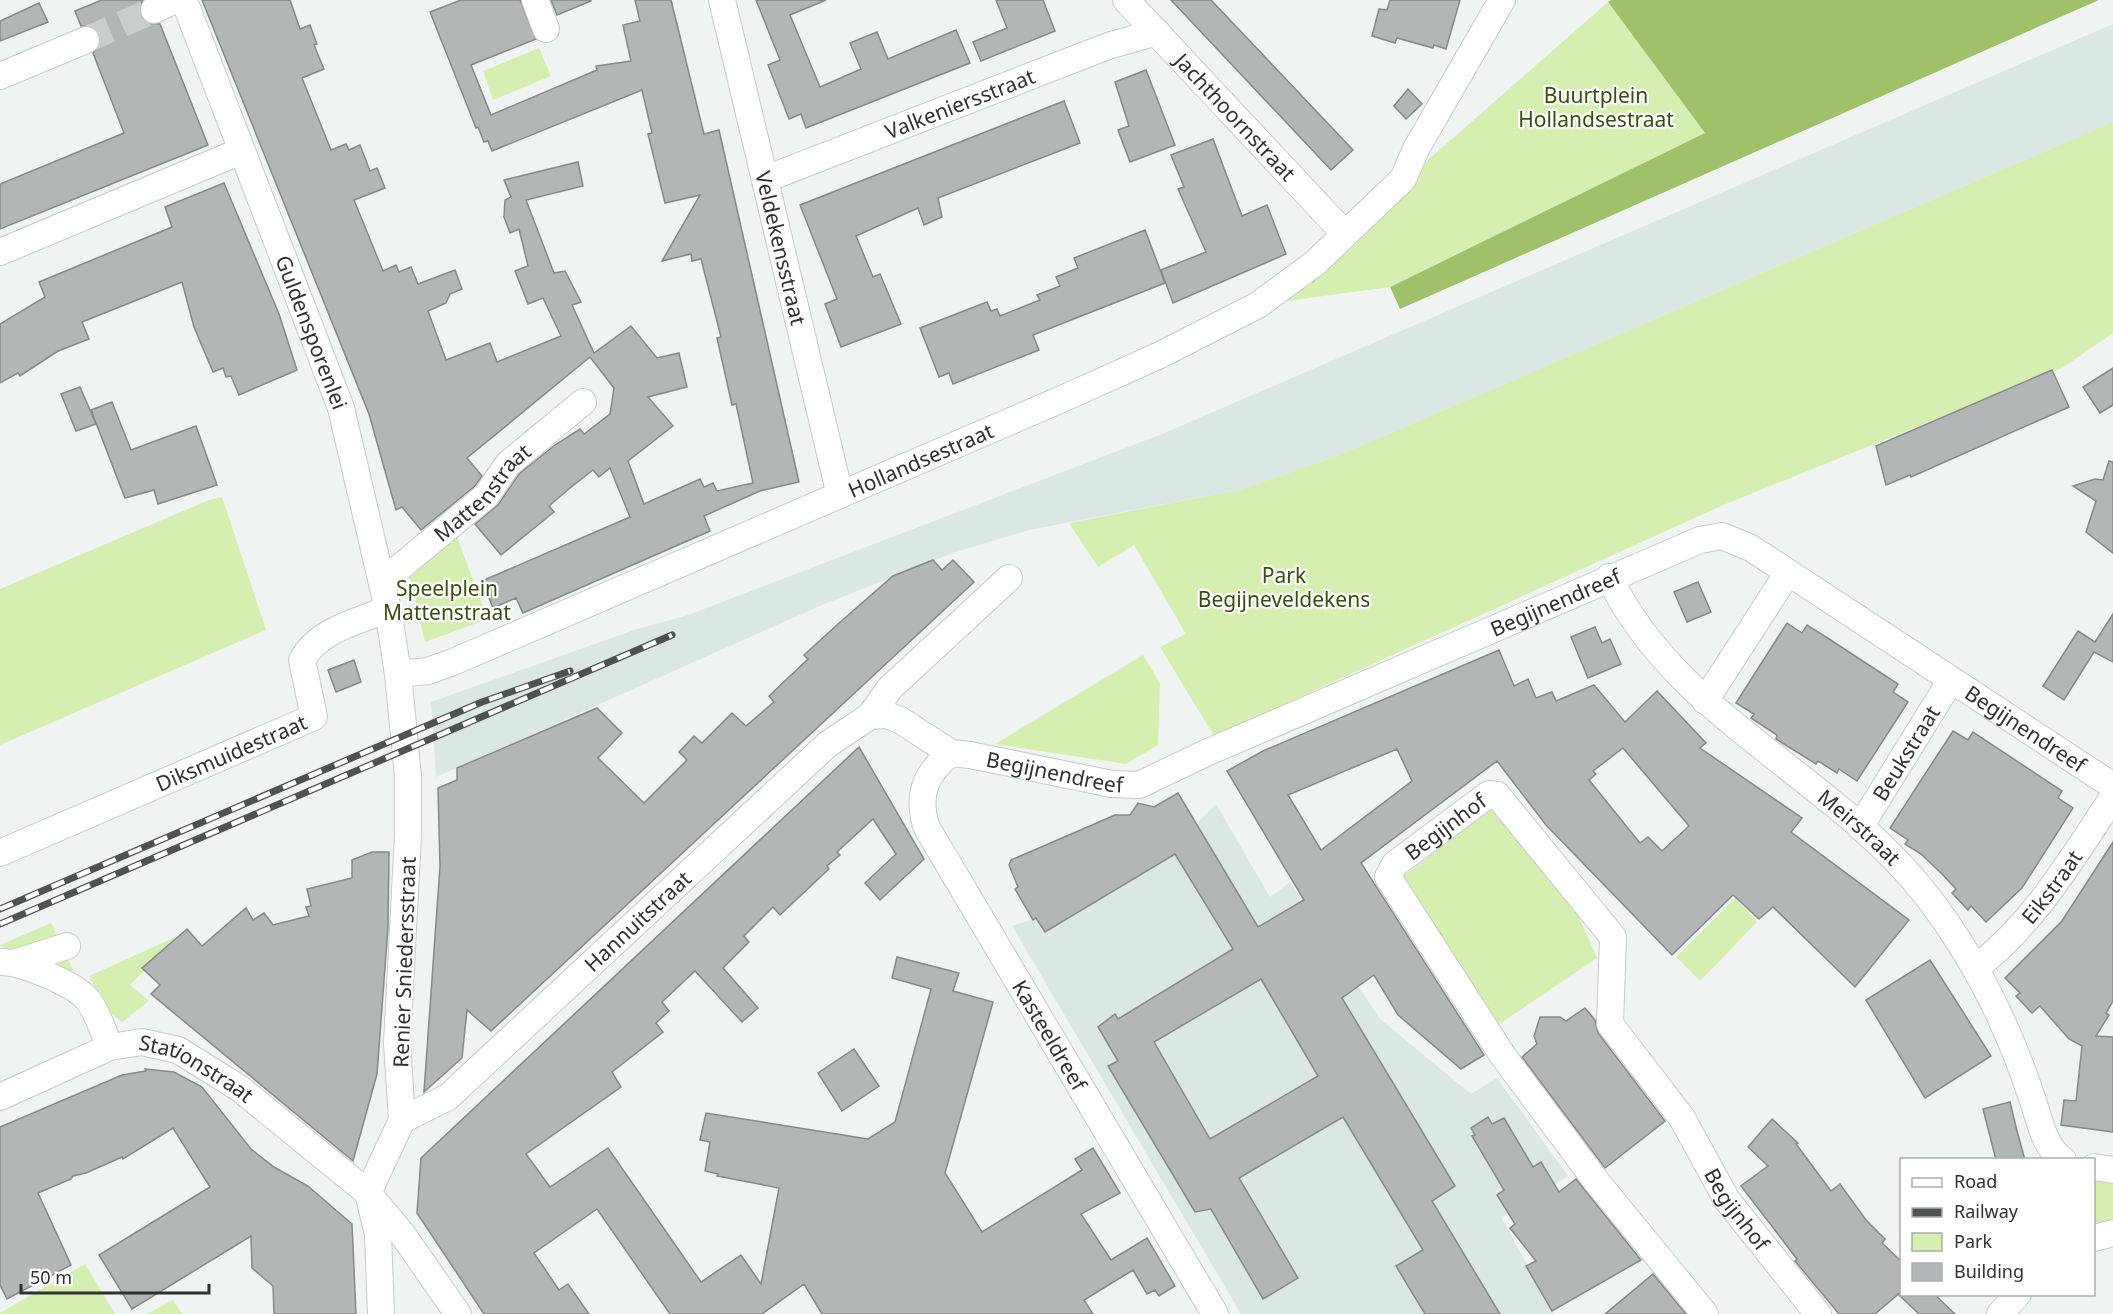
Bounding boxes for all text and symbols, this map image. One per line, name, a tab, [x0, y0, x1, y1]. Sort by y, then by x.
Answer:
street label: Jachthoornstraat	[1167, 45, 1302, 187]
street label: Valkeniersstraat	[881, 62, 1039, 145]
park label: Buurtplein Hollandsestraat	[1518, 81, 1674, 133]
street label: Veldekensstraat	[749, 168, 813, 328]
street label: Guldensporenlei	[270, 251, 354, 413]
street label: Hollandsestraat	[843, 416, 998, 504]
street label: Mattenstraat	[428, 437, 537, 548]
park label: Park Begijneveldekens	[1198, 561, 1370, 613]
street label: Begijnendreef	[1486, 561, 1626, 643]
park label: Speelplein Mattenstraat	[383, 574, 511, 626]
street label: Begijnendreef	[1960, 679, 2093, 780]
street label: Beukstraat	[1866, 700, 1946, 806]
street label: Diksmuidestraat	[151, 708, 311, 798]
street label: Begijnendreef	[984, 745, 1126, 799]
street label: Meirstraat	[1812, 783, 1907, 872]
street label: Begijnhof	[1399, 786, 1493, 866]
street label: Eikstraat	[2015, 844, 2088, 930]
street label: Renier Sniedersstraat	[386, 855, 422, 1068]
street label: Hannuitstraat	[578, 864, 697, 978]
street label: Kasteeldreef	[1006, 975, 1094, 1097]
street label: Stationstraat	[136, 1028, 260, 1109]
legend	[1900, 1158, 2095, 1296]
street label: Begijnhof	[1698, 1163, 1777, 1258]
text: Road	[1954, 1169, 1997, 1193]
text: Railway	[1954, 1199, 2019, 1223]
text: Park	[1954, 1229, 1992, 1253]
scale bar	[21, 1257, 208, 1295]
text: Building	[1954, 1259, 2024, 1283]
text: 50 m	[30, 1265, 72, 1289]

